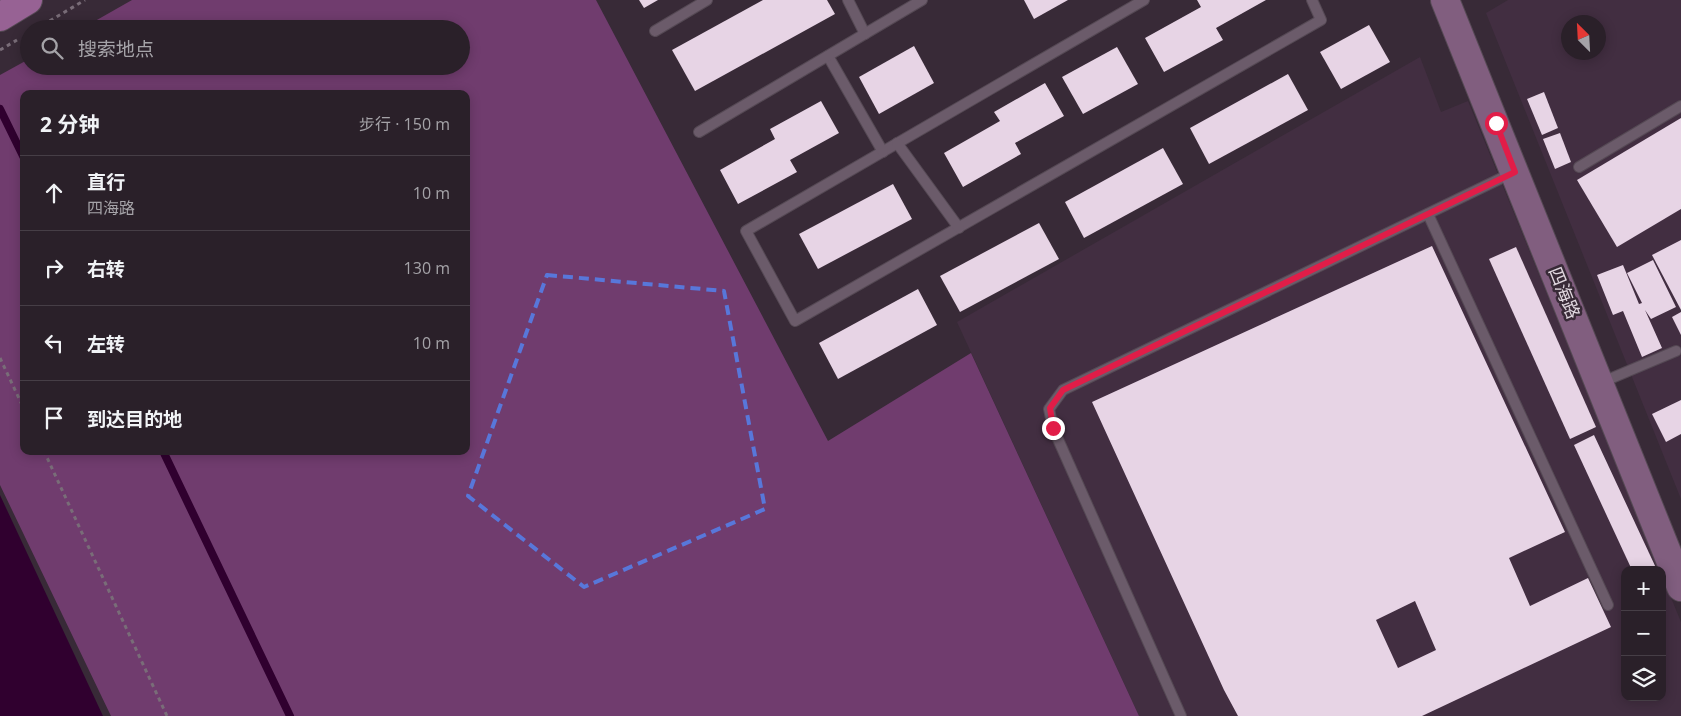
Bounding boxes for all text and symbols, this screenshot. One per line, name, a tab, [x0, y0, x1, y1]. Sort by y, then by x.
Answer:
north arrow	[1561, 15, 1606, 60]
search box	[20, 20, 470, 75]
icon: search	[38, 34, 66, 62]
text: 搜索地点	[78, 36, 154, 62]
text: 2 分钟	[40, 110, 99, 138]
route start	[1485, 112, 1508, 135]
text: 步行 · 150 m	[359, 113, 450, 135]
text: 直行	[87, 169, 125, 195]
icon: ahead	[40, 179, 68, 207]
text: 10 m	[413, 182, 450, 204]
text: 四海路	[87, 197, 135, 219]
icon: right	[40, 254, 68, 282]
text: 右转	[87, 256, 125, 282]
text: 130 m	[404, 257, 450, 279]
street label: 四海路	[1544, 263, 1586, 322]
icon: left	[40, 329, 68, 357]
text: 左转	[87, 331, 125, 357]
text: 10 m	[413, 332, 450, 354]
icon: arrive	[40, 404, 68, 432]
text: 到达目的地	[87, 406, 182, 432]
route end	[1042, 417, 1065, 440]
map controls	[1621, 566, 1666, 701]
button: +	[1621, 566, 1666, 611]
button: −	[1621, 611, 1666, 656]
button: layers	[1621, 656, 1666, 701]

